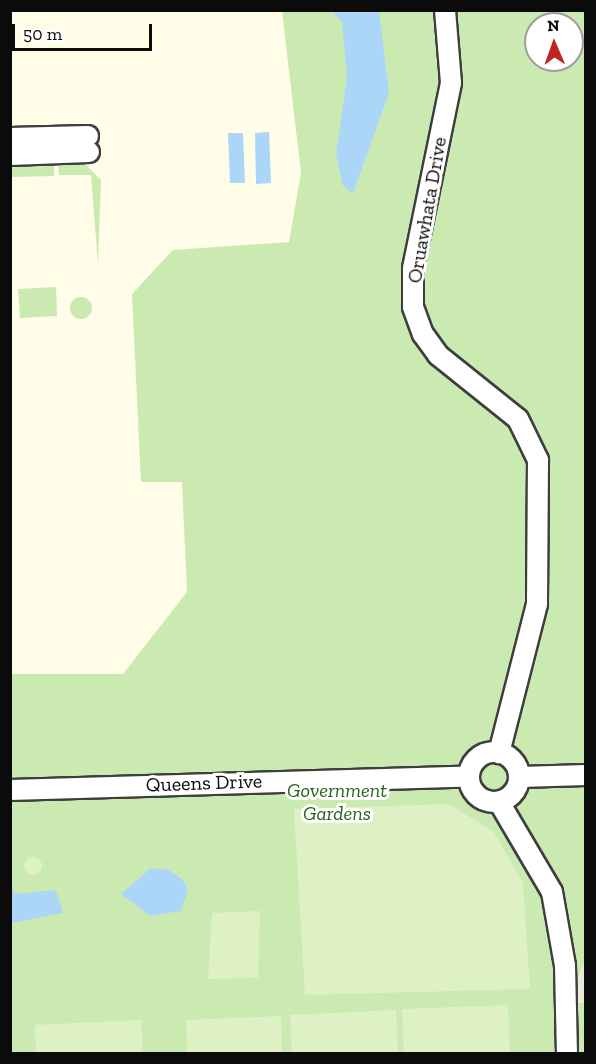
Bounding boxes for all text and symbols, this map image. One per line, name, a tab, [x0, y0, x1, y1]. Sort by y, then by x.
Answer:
scale bar	[15, 12, 154, 50]
north arrow	[524, 12, 584, 72]
text: N	[547, 16, 560, 35]
text: 50 m	[23, 23, 62, 45]
street label: Oruawhata Drive	[402, 135, 452, 285]
street label: Queens Drive	[145, 769, 263, 797]
park label: Government Gardens	[287, 779, 387, 826]

